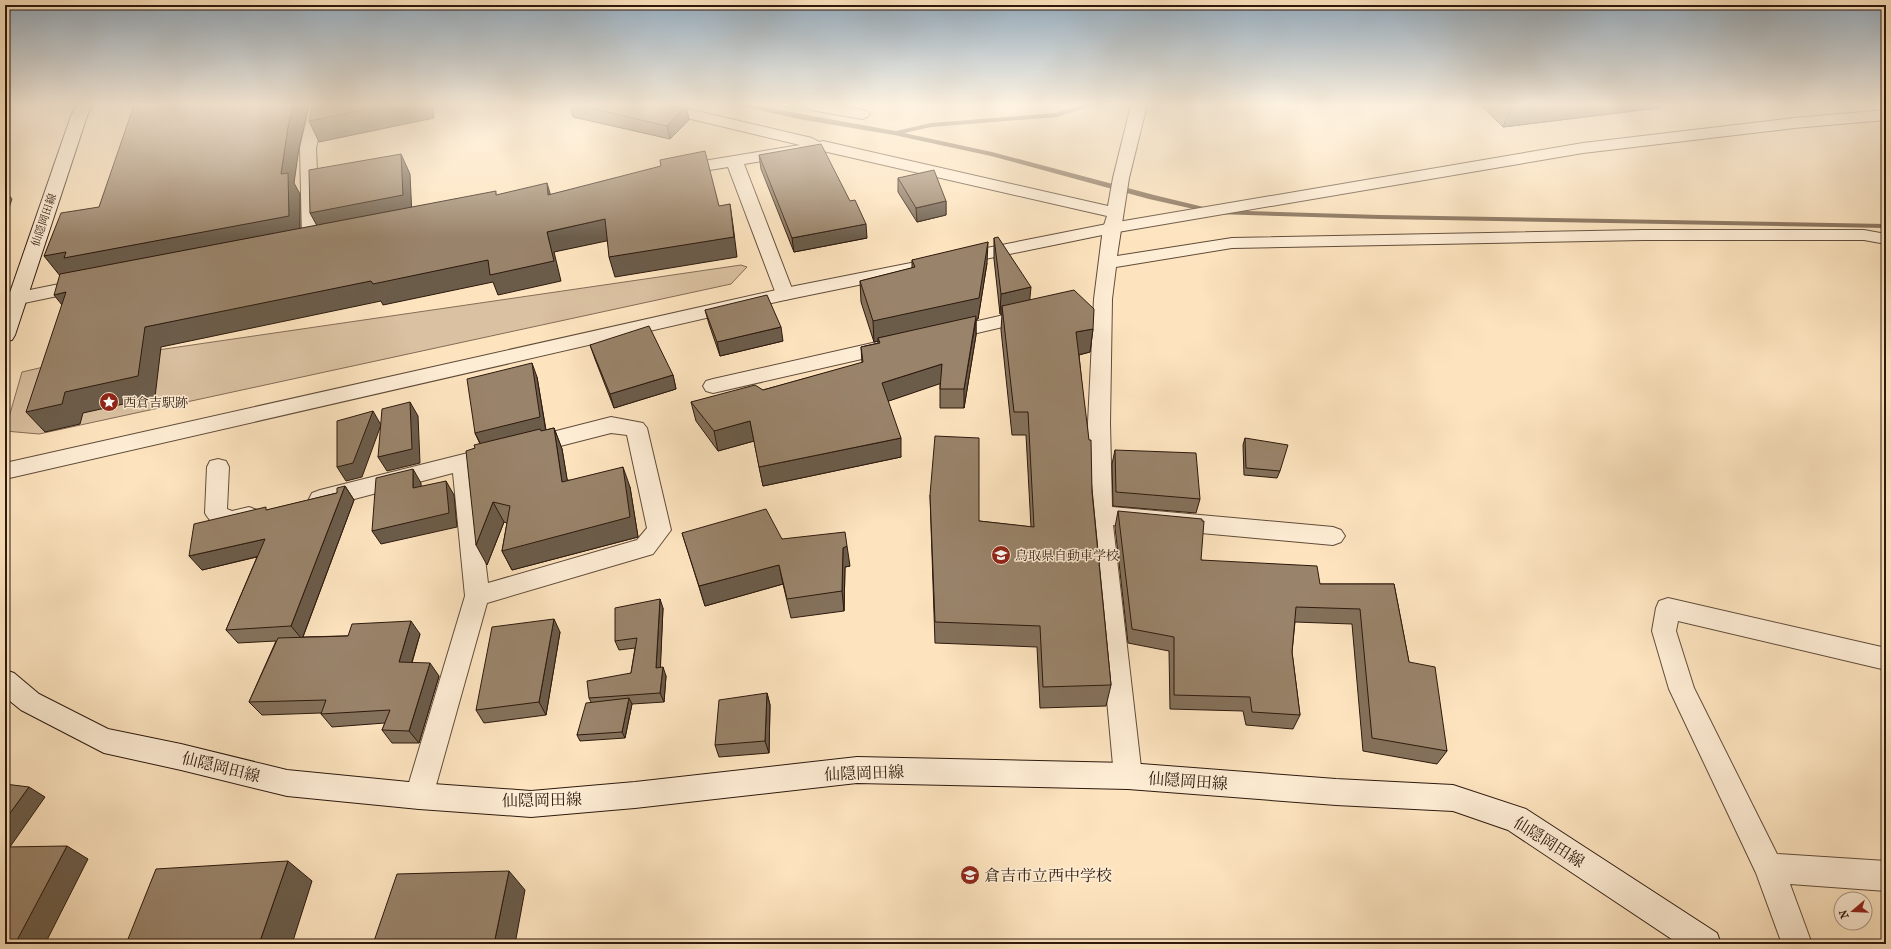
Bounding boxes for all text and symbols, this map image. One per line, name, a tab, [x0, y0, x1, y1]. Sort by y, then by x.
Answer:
street label: 仙隠岡田線	[29, 192, 59, 248]
place icon: 西倉吉駅跡	[98, 391, 120, 413]
place label: 西倉吉駅跡	[123, 395, 188, 410]
school or university icon: 鳥取県自動車学校	[990, 544, 1012, 566]
place label: 鳥取県自動車学校	[1015, 548, 1119, 563]
street label: 仙隠岡田線	[180, 748, 262, 786]
street label: 仙隠岡田線	[824, 762, 904, 784]
street label: 仙隠岡田線	[1147, 769, 1229, 793]
street label: 仙隠岡田線	[502, 790, 582, 810]
street label: 仙隠岡田線	[1510, 813, 1588, 871]
school or university icon: 倉吉市立西中学校	[959, 864, 981, 886]
place label: 倉吉市立西中学校	[984, 866, 1112, 885]
north arrow	[1833, 891, 1873, 931]
text: N	[1836, 907, 1852, 920]

